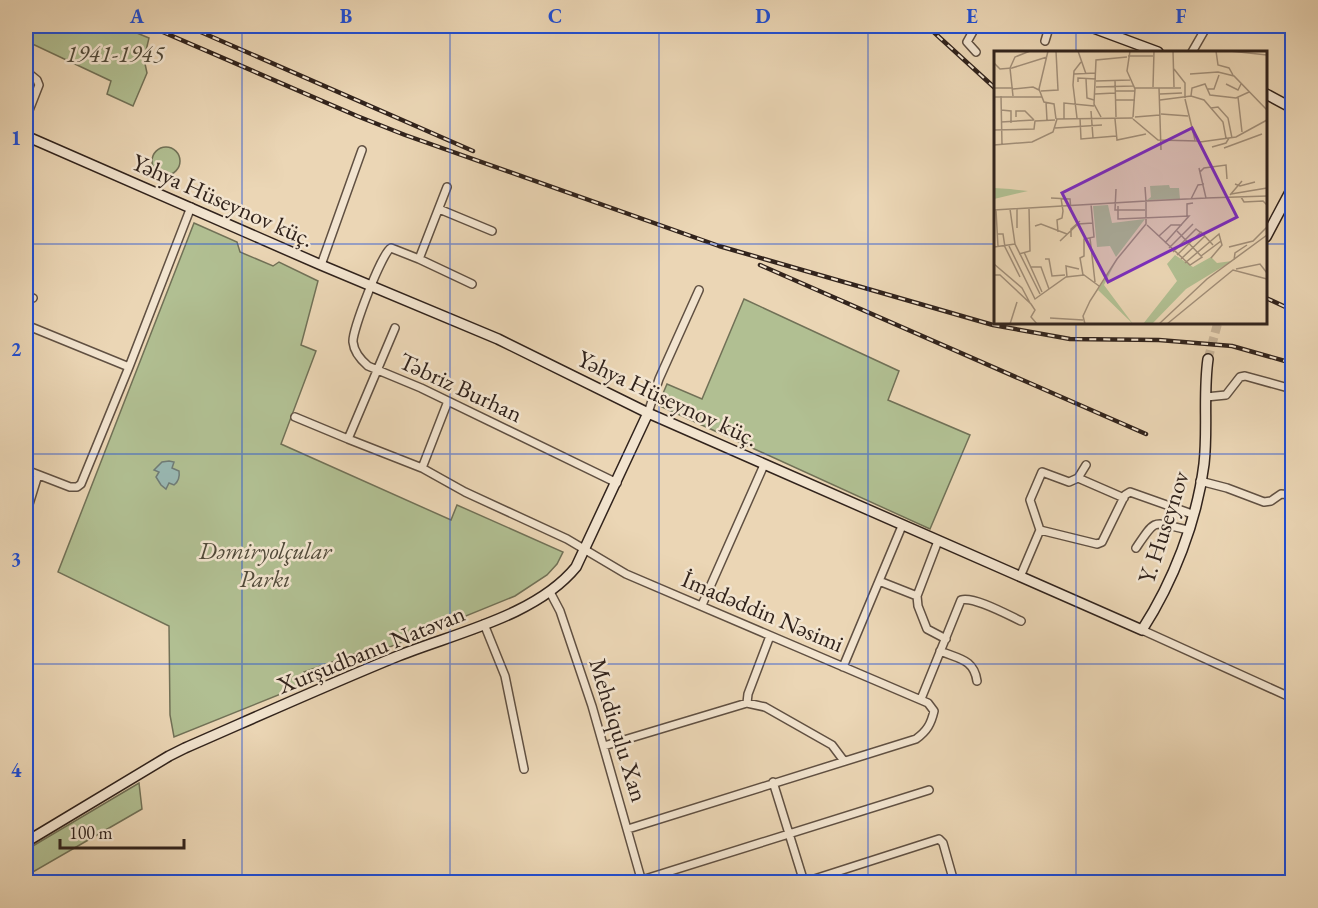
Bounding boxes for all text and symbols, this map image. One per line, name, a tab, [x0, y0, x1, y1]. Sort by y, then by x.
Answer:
text: A	[129, 3, 145, 29]
text: B	[340, 3, 352, 29]
text: C	[548, 3, 562, 29]
text: D	[755, 3, 771, 29]
text: E	[966, 3, 978, 29]
text: F	[1176, 3, 1187, 29]
park label: 1941-1945	[66, 38, 166, 69]
inset map	[994, 51, 1267, 324]
text: 1	[11, 125, 21, 151]
street label: Yəhya Hüseynov küç.	[127, 146, 319, 254]
text: 2	[11, 336, 22, 362]
street label: Yəhya Hüseynov küç.	[573, 343, 763, 453]
street label: Təbriz Burhan	[394, 345, 528, 429]
street label: Y. Huseynov	[1130, 466, 1196, 587]
park label: Dəmiryolçular Parkı	[198, 535, 333, 594]
text: 3	[11, 546, 21, 572]
street label: İmadəddin Nəsimi	[677, 563, 849, 659]
street label: Xurşudbanu Natəvan	[272, 597, 470, 701]
street label: Mehdiqulu Xan	[582, 654, 656, 806]
text: 4	[11, 757, 22, 783]
scale bar	[60, 812, 184, 850]
text: 100 m	[69, 821, 113, 844]

